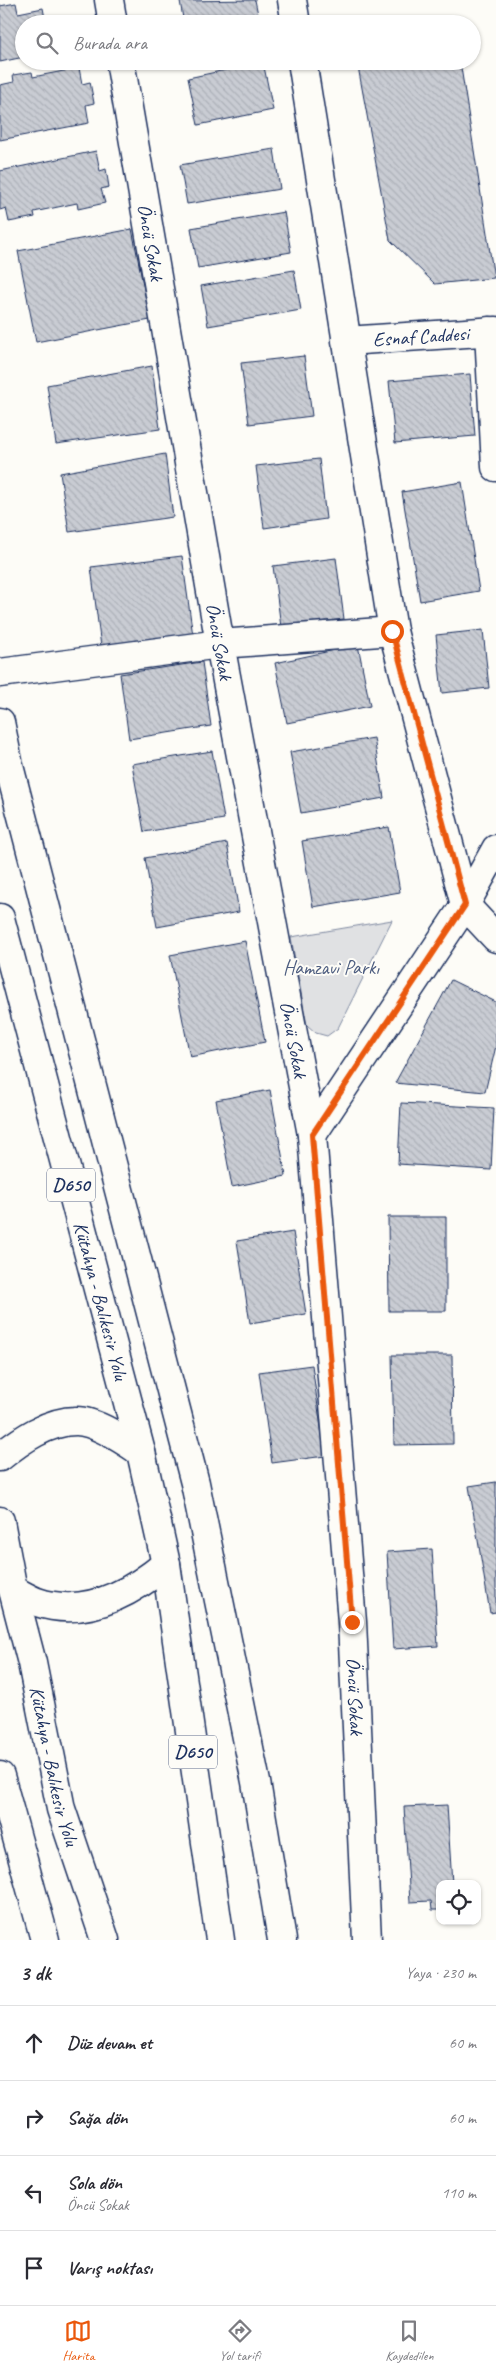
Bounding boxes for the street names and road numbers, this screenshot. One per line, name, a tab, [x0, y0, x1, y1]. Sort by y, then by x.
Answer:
street label: Öncü Sokak	[132, 202, 170, 284]
street label: Esnaf Caddesi	[372, 320, 472, 352]
street label: Öncü Sokak	[201, 601, 239, 684]
street label: Öncü Sokak	[275, 999, 314, 1082]
road number: D650	[47, 1168, 95, 1202]
street label: Kütahya - Balıkesir Yolu	[68, 1219, 134, 1384]
street label: Öncü Sokak	[341, 1657, 370, 1737]
street label: Kütahya - Balıkesir Yolu	[24, 1684, 85, 1850]
road number: D650	[169, 1735, 217, 1768]

